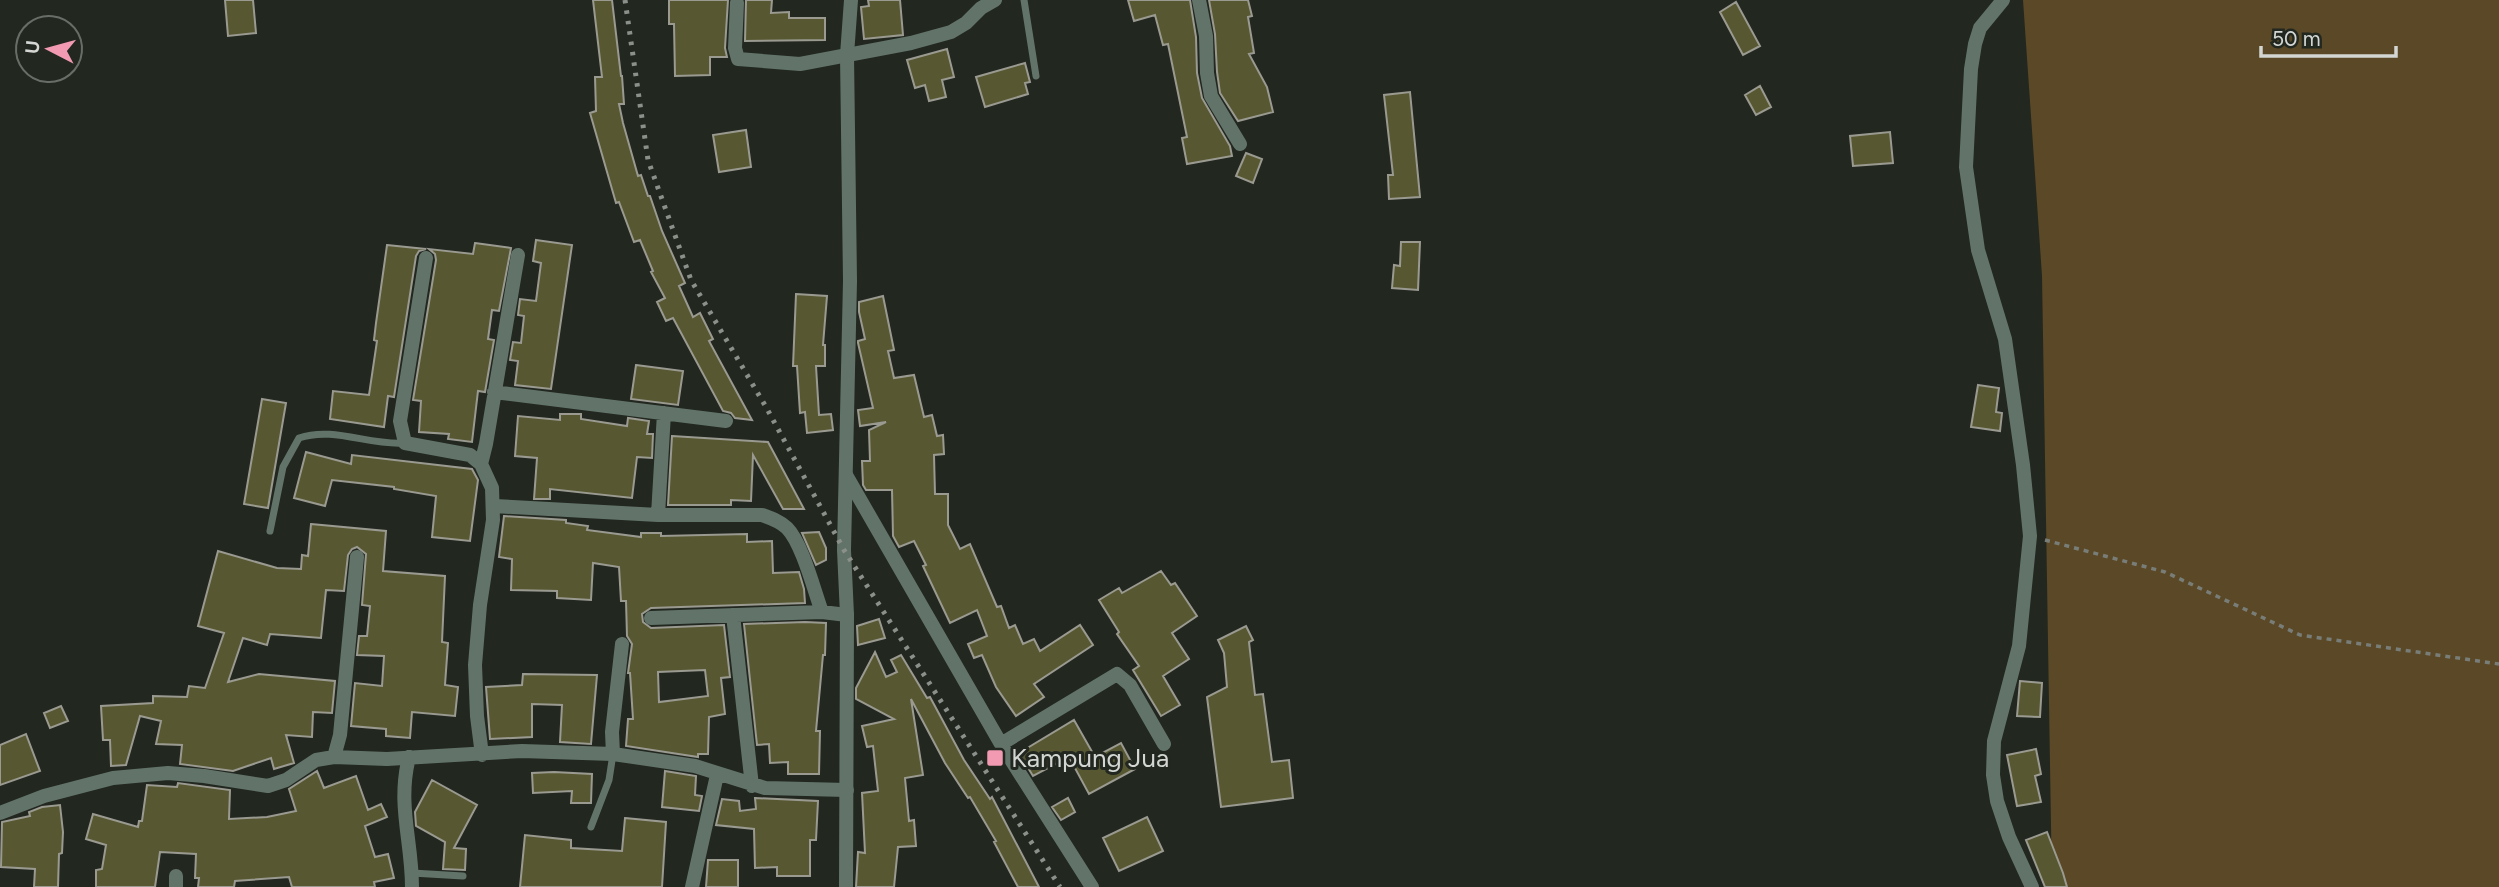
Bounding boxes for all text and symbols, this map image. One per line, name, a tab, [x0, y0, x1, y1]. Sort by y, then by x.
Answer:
north arrow	[14, 14, 84, 84]
scale bar	[2261, 14, 2396, 58]
text: 50 m	[2272, 26, 2321, 51]
text: U	[20, 39, 45, 55]
place label: Kampung Jua	[1011, 742, 1169, 774]
marker: Kampung Jua	[985, 748, 1005, 768]

